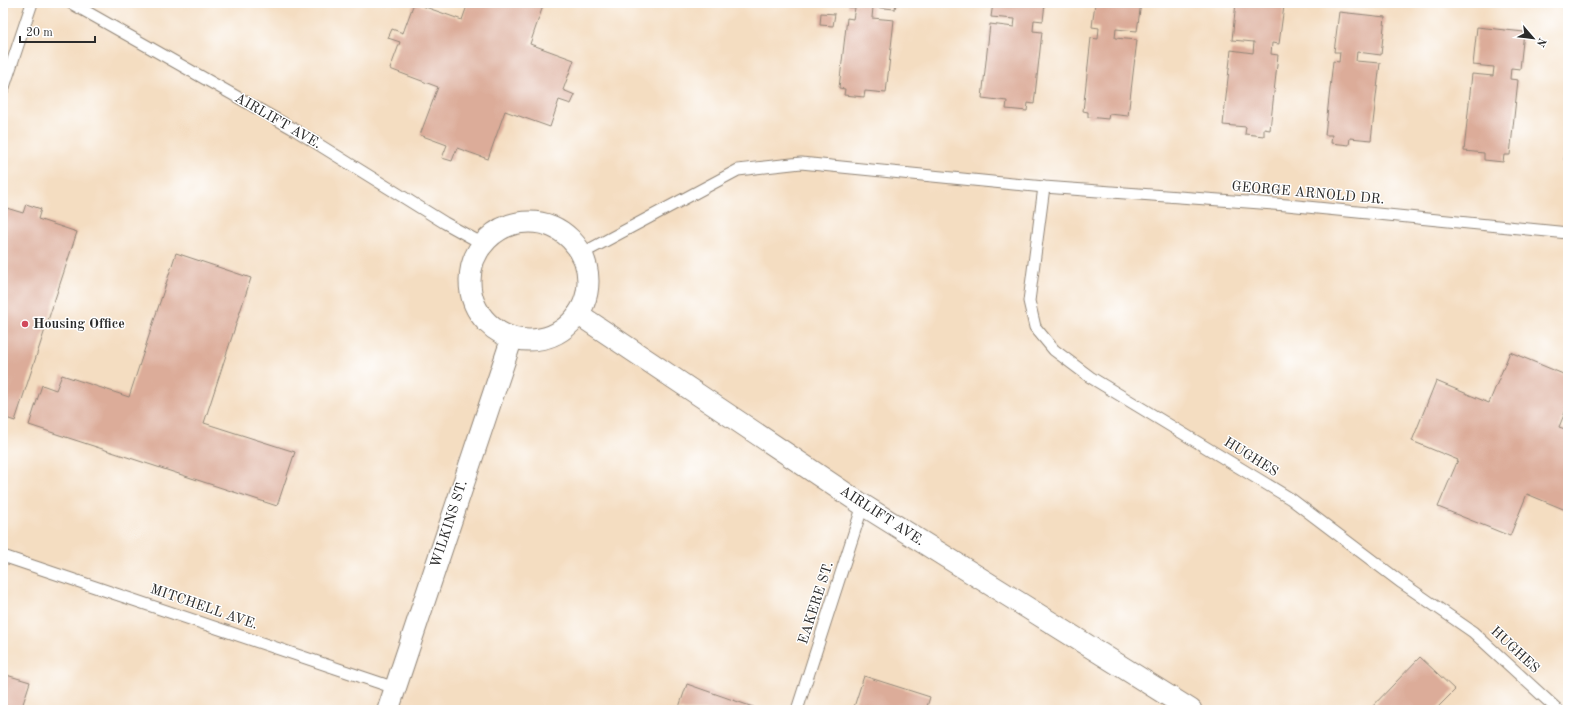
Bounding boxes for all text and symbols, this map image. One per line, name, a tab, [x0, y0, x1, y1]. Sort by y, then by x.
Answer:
scale bar	[20, 18, 95, 44]
north arrow	[1513, 18, 1553, 58]
text: 20 m	[26, 27, 53, 39]
text: N	[1533, 36, 1547, 49]
street label: AIRLIFT AVE.	[232, 91, 324, 151]
street label: GEORGE ARNOLD DR.	[1231, 179, 1385, 207]
place label: Housing Office	[33, 317, 125, 331]
marker: Housing Office	[20, 319, 30, 329]
street label: HUGHES	[1221, 435, 1281, 479]
street label: WILKINS ST.	[428, 479, 470, 569]
street label: AIRLIFT AVE.	[837, 484, 927, 548]
street label: EAKERE ST.	[796, 560, 836, 646]
street label: MITCHELL AVE.	[148, 582, 260, 632]
street label: HUGHES	[1488, 624, 1542, 676]

